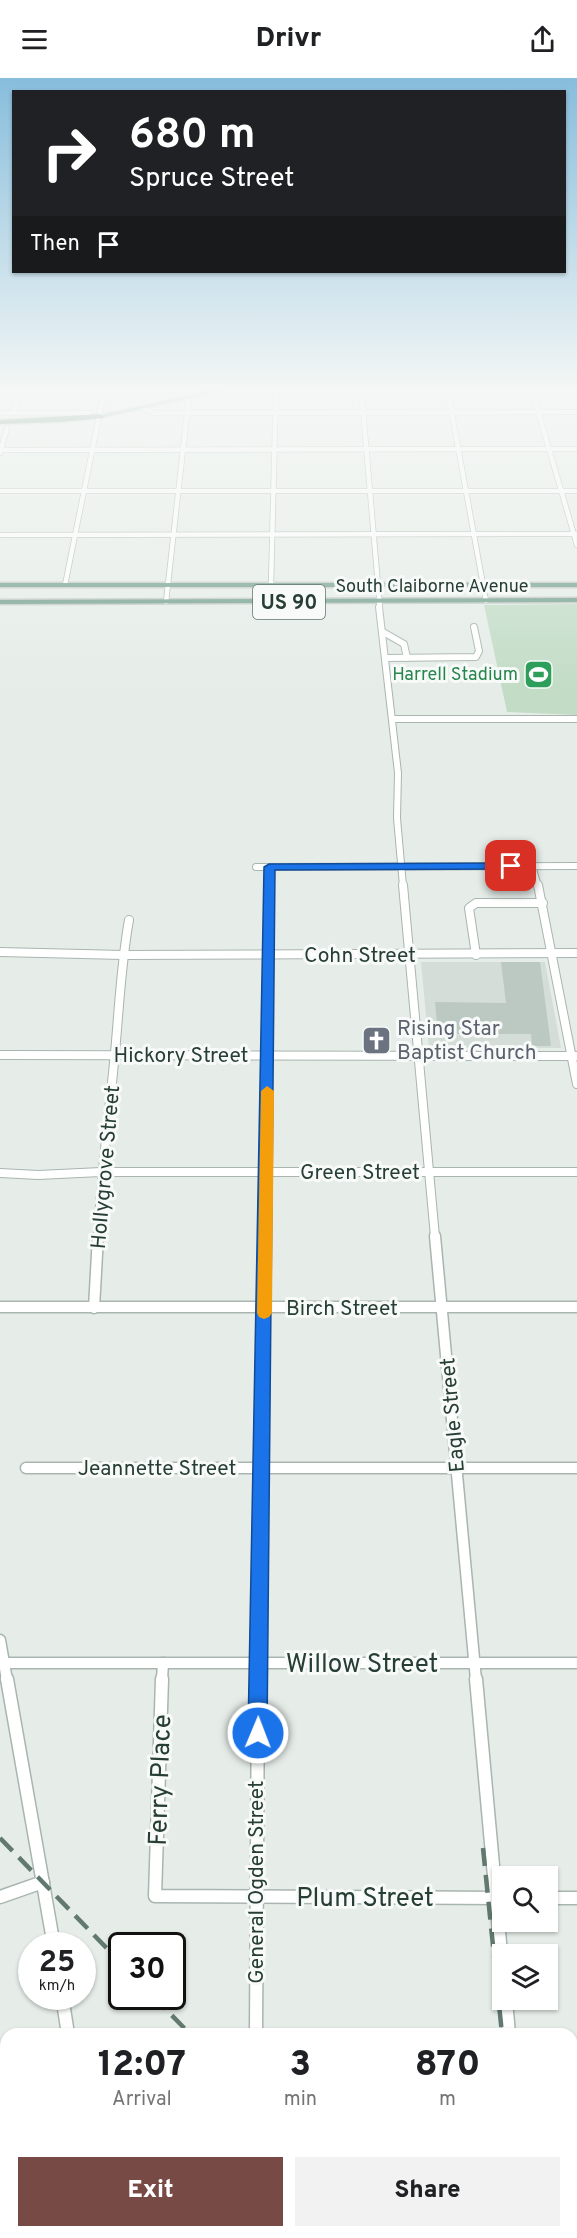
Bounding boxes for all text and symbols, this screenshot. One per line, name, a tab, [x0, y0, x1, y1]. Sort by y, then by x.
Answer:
text: Drivr	[256, 22, 321, 56]
icon: menu	[18, 23, 51, 56]
icon: share	[526, 23, 559, 56]
text: 680 m	[129, 110, 256, 163]
icon: right	[30, 114, 108, 192]
text: Spruce Street	[129, 162, 295, 196]
icon: arrive	[92, 228, 125, 261]
text: Then	[30, 231, 80, 258]
street label: South Claiborne Avenue	[336, 576, 528, 599]
road number: US 90	[253, 585, 325, 619]
sports icon: Harrell Stadium	[523, 658, 555, 690]
place label: Harrell Stadium	[392, 664, 518, 687]
pin	[485, 840, 536, 891]
icon: arrive	[494, 849, 527, 882]
street label: Cohn Street	[304, 943, 416, 970]
place label: Rising Star Baptist Church	[397, 1016, 537, 1067]
church icon: Rising Star Baptist Church	[360, 1024, 392, 1056]
street label: Hickory Street	[114, 1043, 248, 1070]
street label: Hollygrove Street	[86, 1084, 127, 1250]
street label: Green Street	[300, 1160, 420, 1187]
street label: Birch Street	[286, 1296, 398, 1323]
street label: Eagle Street	[435, 1356, 472, 1473]
street label: Jeannette Street	[78, 1456, 236, 1483]
street label: Willow Street	[286, 1649, 438, 1682]
position arrow	[226, 1701, 290, 1765]
street label: Ferry Place	[143, 1714, 180, 1846]
street label: General Ogden Street	[244, 1780, 271, 1984]
map controls	[492, 1866, 558, 2010]
button: search	[492, 1866, 558, 1932]
street label: Plum Street	[296, 1883, 434, 1916]
speed limit sign: 30	[108, 1932, 186, 2010]
button: layers	[492, 1944, 558, 2010]
text: 25	[39, 1945, 75, 1982]
text: km/h	[39, 1977, 75, 1996]
text: 12:07	[98, 2043, 186, 2089]
text: 3	[290, 2043, 311, 2089]
text: 870	[415, 2043, 480, 2089]
text: Arrival	[112, 2087, 172, 2113]
text: min	[284, 2087, 317, 2113]
text: m	[439, 2087, 456, 2113]
button: Exit	[18, 2157, 283, 2226]
button: Share	[295, 2157, 560, 2226]

